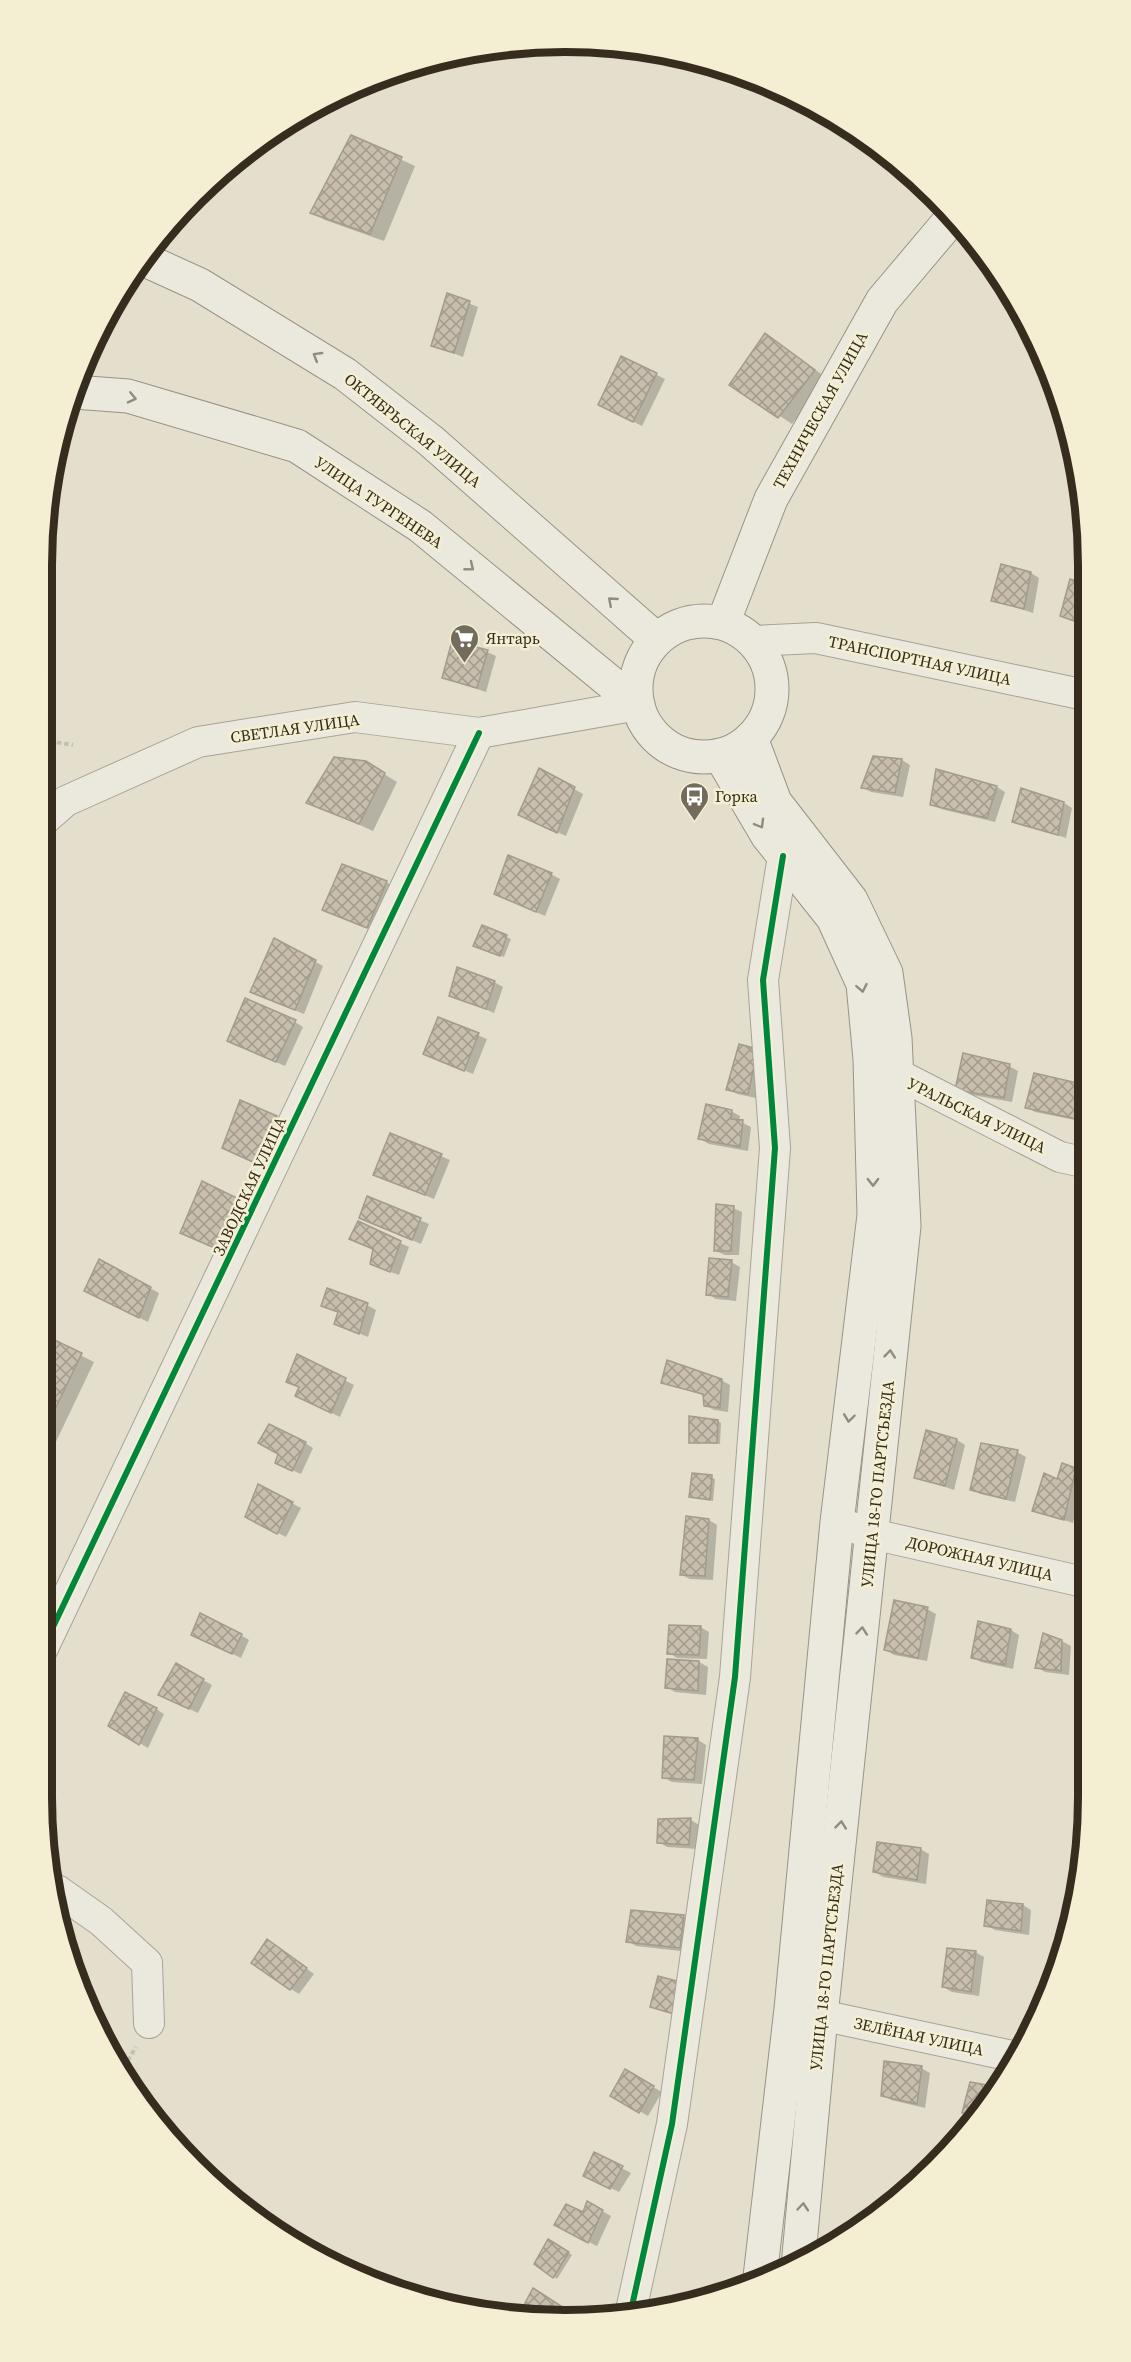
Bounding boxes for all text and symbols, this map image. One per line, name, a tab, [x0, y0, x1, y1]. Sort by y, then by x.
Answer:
street label: ТЕХНИЧЕСКАЯ УЛИЦА	[767, 327, 873, 493]
one-way arrow	[313, 352, 323, 364]
street label: ОКТЯБРЬСКАЯ УЛИЦА	[340, 368, 487, 492]
one-way arrow	[127, 390, 137, 403]
street label: УЛИЦА ТУРГЕНЕВА	[311, 451, 448, 553]
one-way arrow	[464, 560, 475, 571]
one-way arrow	[609, 597, 619, 608]
supermarket icon: Янтарь	[449, 622, 481, 664]
place label: Янтарь	[486, 627, 540, 649]
street label: ТРАНСПОРТНАЯ УЛИЦА	[827, 630, 1014, 690]
street label: СВЕТЛАЯ УЛИЦА	[229, 708, 361, 748]
bus stop icon: Горка	[678, 780, 710, 822]
place label: Горка	[715, 785, 758, 807]
one-way arrow	[753, 818, 765, 828]
one-way arrow	[855, 983, 868, 993]
street label: УРАЛЬСКАЯ УЛИЦА	[904, 1072, 1050, 1158]
street label: ЗАВОДСКАЯ УЛИЦА	[207, 1112, 291, 1259]
one-way arrow	[867, 1178, 879, 1187]
one-way arrow	[884, 1349, 896, 1358]
street label: УЛИЦА 18-ГО ПАРТСЪЕЗДА	[855, 1379, 899, 1589]
one-way arrow	[844, 1413, 856, 1422]
street label: ДОРОЖНАЯ УЛИЦА	[904, 1530, 1056, 1586]
one-way arrow	[855, 1627, 867, 1636]
one-way arrow	[834, 1821, 847, 1830]
street label: УЛИЦА 18-ГО ПАРТСЪЕЗДА	[804, 1862, 848, 2072]
street label: ЗЕЛЁНАЯ УЛИЦА	[852, 2011, 986, 2061]
one-way arrow	[796, 2203, 809, 2212]

